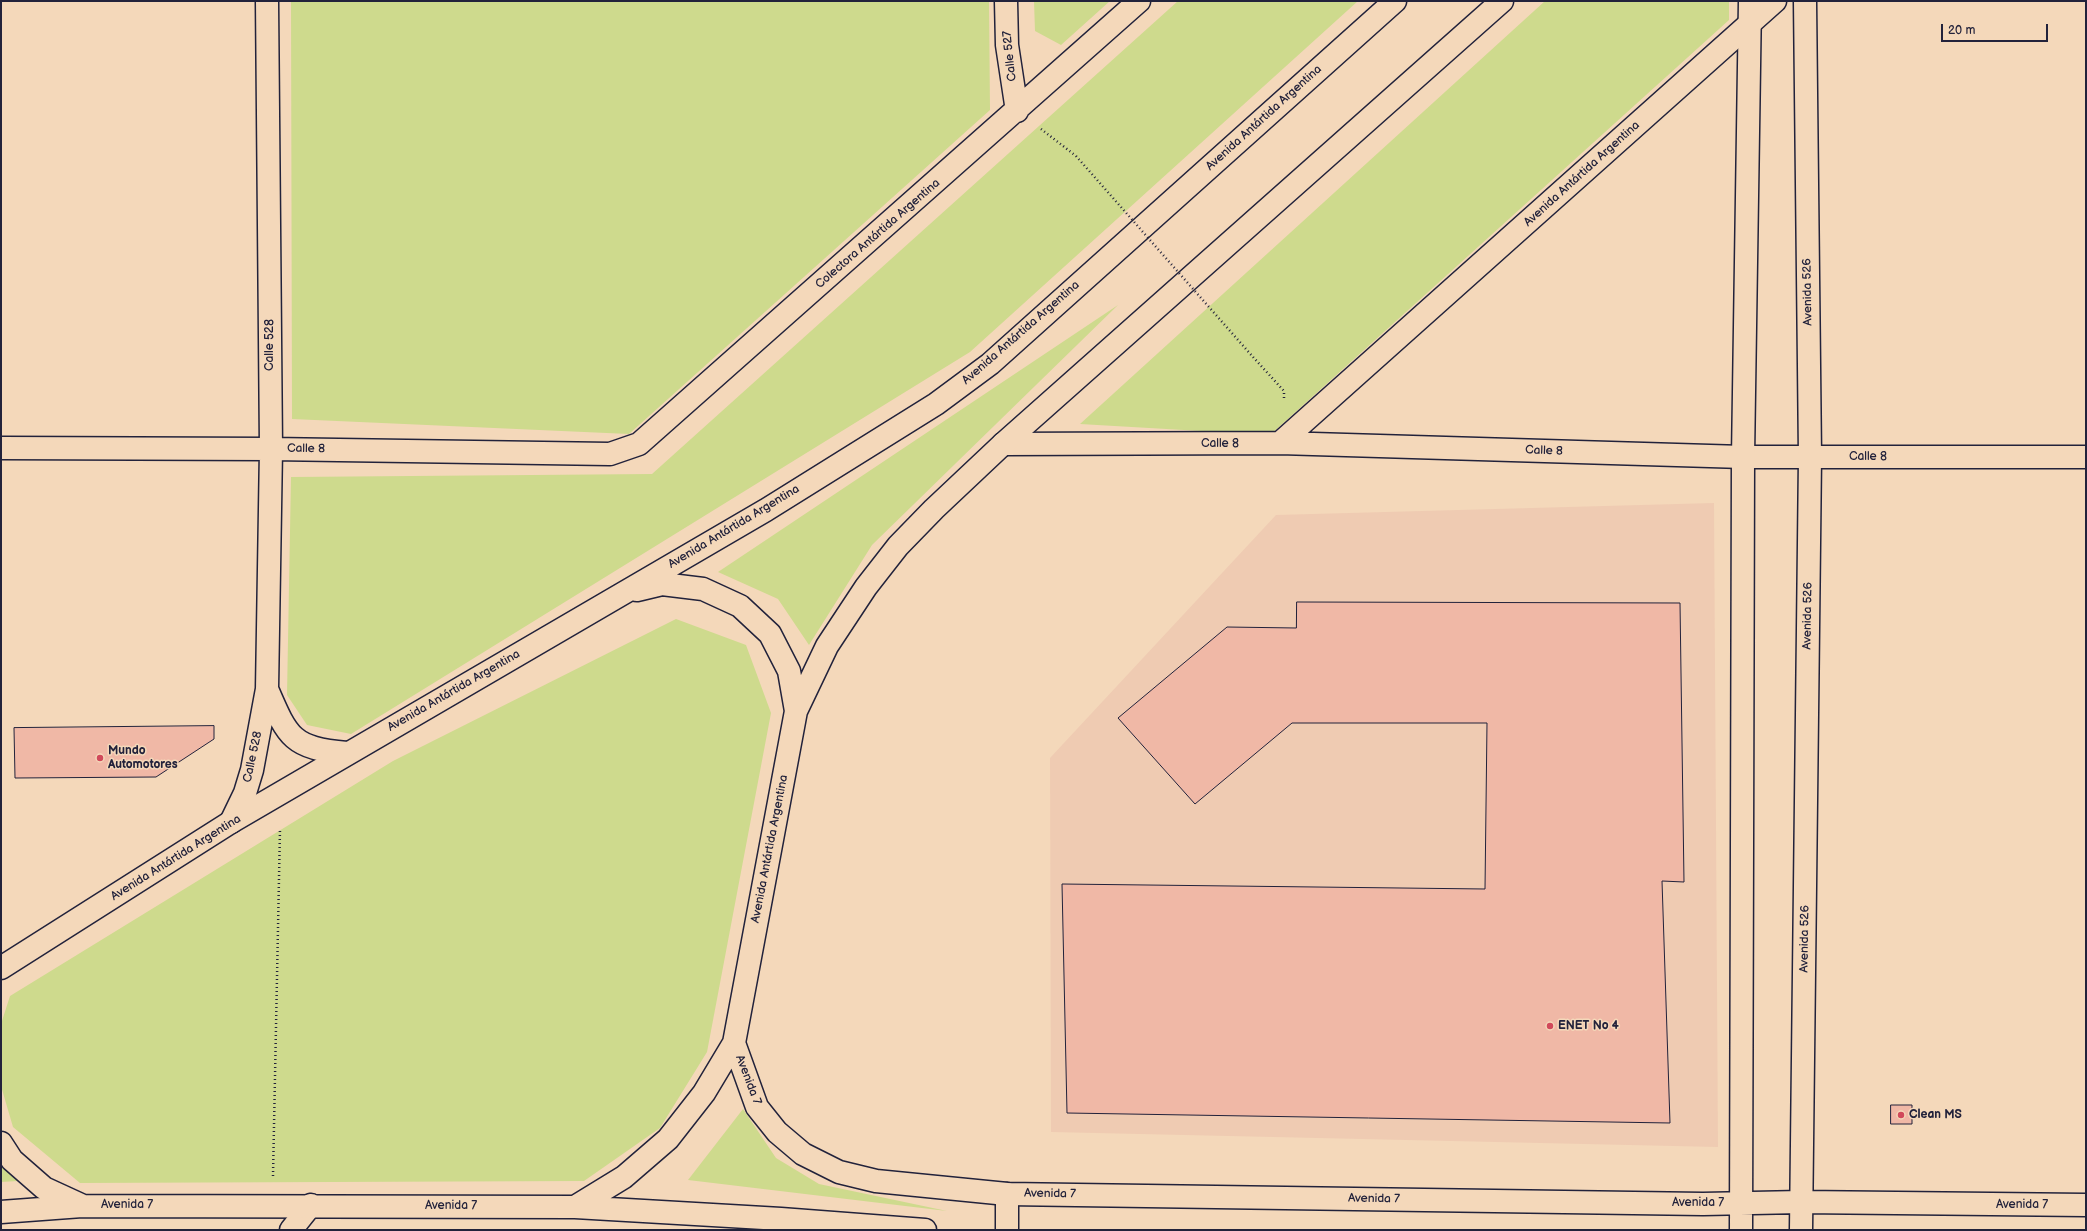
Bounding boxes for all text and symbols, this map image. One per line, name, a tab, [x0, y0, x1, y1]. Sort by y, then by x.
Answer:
scale bar	[1943, 16, 2050, 42]
text: 20 m	[1948, 23, 1975, 38]
street label: Calle 527	[1000, 30, 1020, 82]
street label: Avenida Antártida Argentina	[1203, 62, 1325, 174]
street label: Avenida Antártida Argentina	[1521, 118, 1643, 230]
street label: Colectora Antártida Argentina	[813, 176, 943, 292]
street label: Avenida 526	[1800, 258, 1816, 326]
street label: Avenida Antártida Argentina	[959, 278, 1083, 388]
street label: Calle 528	[263, 319, 277, 371]
street label: Calle 8	[1201, 437, 1239, 451]
street label: Calle 8	[287, 441, 325, 457]
street label: Calle 8	[1525, 443, 1563, 459]
street label: Calle 8	[1849, 450, 1887, 464]
street label: Avenida Antártida Argentina	[666, 482, 802, 572]
street label: Avenida 526	[1800, 582, 1816, 650]
street label: Avenida Antártida Argentina	[385, 647, 523, 735]
street label: Calle 528	[241, 730, 265, 784]
place label: Mundo Automotores	[108, 744, 178, 772]
marker: Mundo Automotores	[95, 753, 105, 763]
street label: Avenida Antártida Argentina	[749, 774, 791, 924]
street label: Avenida Antártida Argentina	[108, 812, 244, 904]
street label: Avenida 526	[1797, 905, 1813, 973]
place label: ENET No 4	[1558, 1019, 1619, 1033]
marker: ENET No 4	[1545, 1021, 1555, 1031]
street label: Avenida 7	[732, 1053, 764, 1107]
place label: Clean MS	[1909, 1108, 1962, 1122]
marker: Clean MS	[1896, 1110, 1906, 1120]
street label: Avenida 7	[1024, 1186, 1076, 1202]
street label: Avenida 7	[1348, 1191, 1400, 1207]
street label: Avenida 7	[1672, 1196, 1724, 1210]
street label: Avenida 7	[101, 1198, 153, 1212]
street label: Avenida 7	[1996, 1198, 2048, 1212]
street label: Avenida 7	[425, 1199, 477, 1213]

